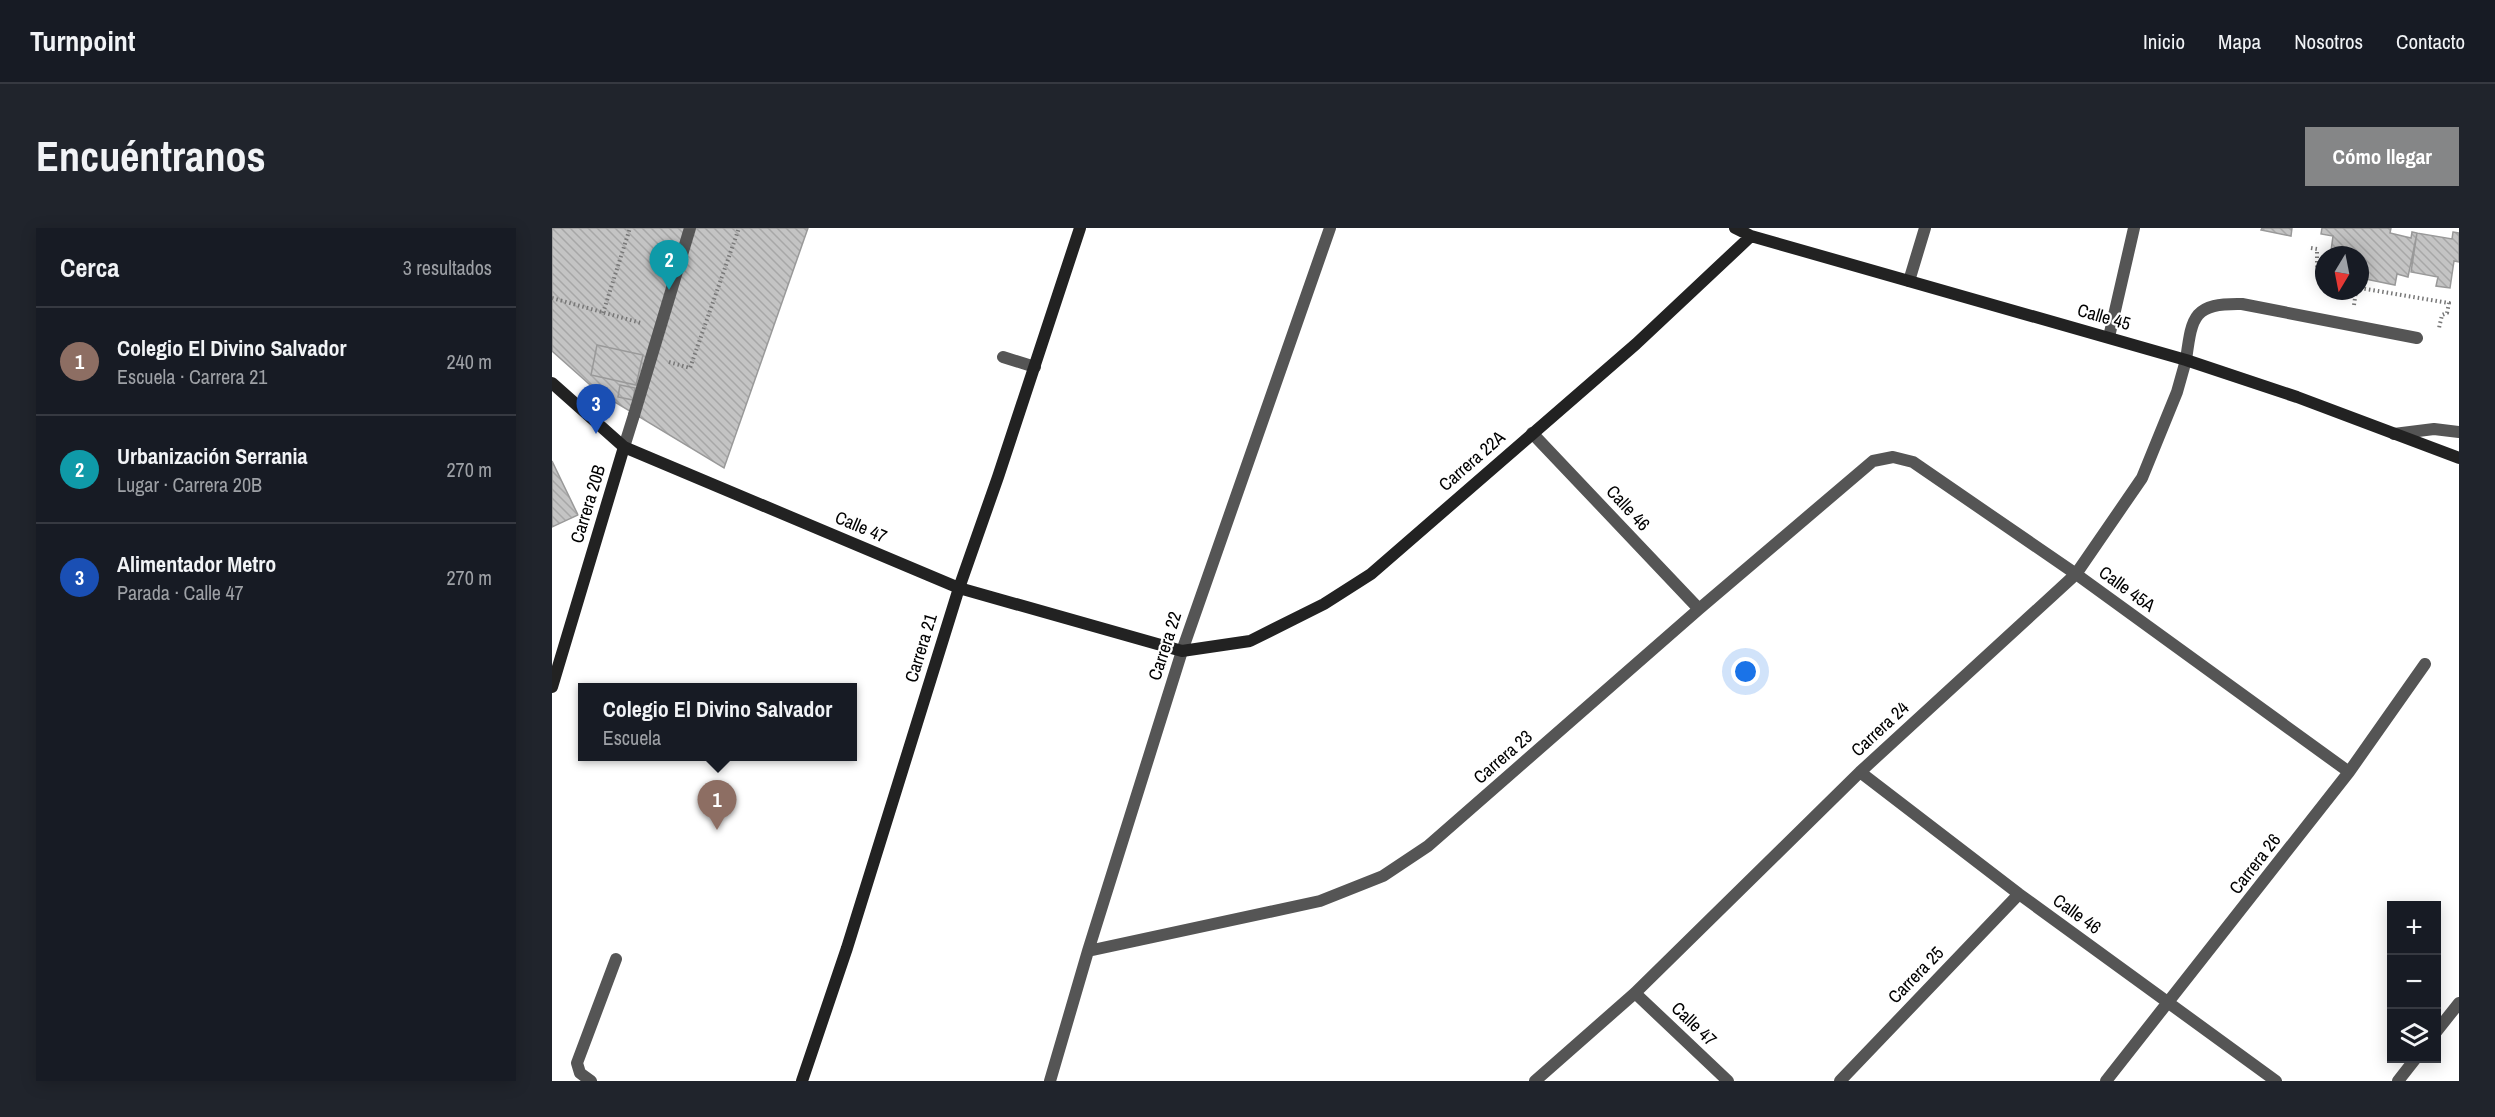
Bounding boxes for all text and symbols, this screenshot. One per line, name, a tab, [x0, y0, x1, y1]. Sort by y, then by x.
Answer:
text: Turnpoint	[30, 22, 135, 60]
text: Inicio	[2143, 27, 2185, 56]
text: Mapa	[2218, 27, 2261, 56]
text: Nosotros	[2294, 27, 2363, 56]
text: Contacto	[2396, 27, 2465, 56]
button: Cómo llegar	[2305, 127, 2459, 186]
text: Encuéntranos	[36, 128, 266, 184]
pin: 2	[650, 241, 688, 290]
north arrow	[2315, 246, 2369, 300]
text: Cerca	[60, 250, 119, 285]
text: 3 resultados	[403, 254, 492, 281]
street label: Calle 45	[2075, 297, 2134, 336]
text: Colegio El Divino Salvador	[117, 333, 347, 363]
text: 1	[75, 348, 84, 375]
text: 240 m	[446, 348, 492, 375]
text: Escuela · Carrera 21	[117, 363, 267, 390]
pin: 3	[576, 384, 615, 434]
street label: Carrera 22A	[1433, 425, 1510, 496]
text: Urbanización Serrania	[117, 441, 308, 471]
text: 2	[75, 456, 84, 483]
text: 270 m	[446, 456, 492, 483]
street label: Carrera 20B	[564, 462, 611, 546]
text: Lugar · Carrera 20B	[117, 471, 262, 498]
street label: Calle 46	[1601, 479, 1656, 536]
street label: Calle 47	[831, 504, 891, 549]
text: Alimentador Metro	[117, 549, 276, 579]
street label: Calle 45A	[2094, 560, 2161, 618]
text: 3	[75, 564, 84, 591]
text: 270 m	[446, 564, 492, 591]
text: Parada · Calle 47	[117, 579, 244, 606]
street label: Carrera 22	[1142, 608, 1187, 683]
street label: Carrera 21	[898, 610, 943, 685]
your location	[1731, 657, 1760, 686]
popup	[578, 683, 857, 761]
text: Colegio El Divino Salvador	[603, 694, 832, 724]
street label: Carrera 24	[1845, 695, 1914, 762]
text: Escuela	[603, 724, 661, 751]
street label: Carrera 23	[1468, 724, 1537, 789]
pin: 1	[698, 780, 736, 830]
street label: Carrera 26	[2223, 828, 2286, 899]
street label: Calle 46	[2048, 888, 2107, 940]
map controls	[2387, 901, 2441, 1063]
button: +	[2387, 901, 2441, 955]
street label: Carrera 25	[1882, 941, 1949, 1009]
button: −	[2387, 955, 2441, 1009]
street label: Calle 47	[1666, 996, 1723, 1051]
button: layers	[2387, 1009, 2441, 1063]

